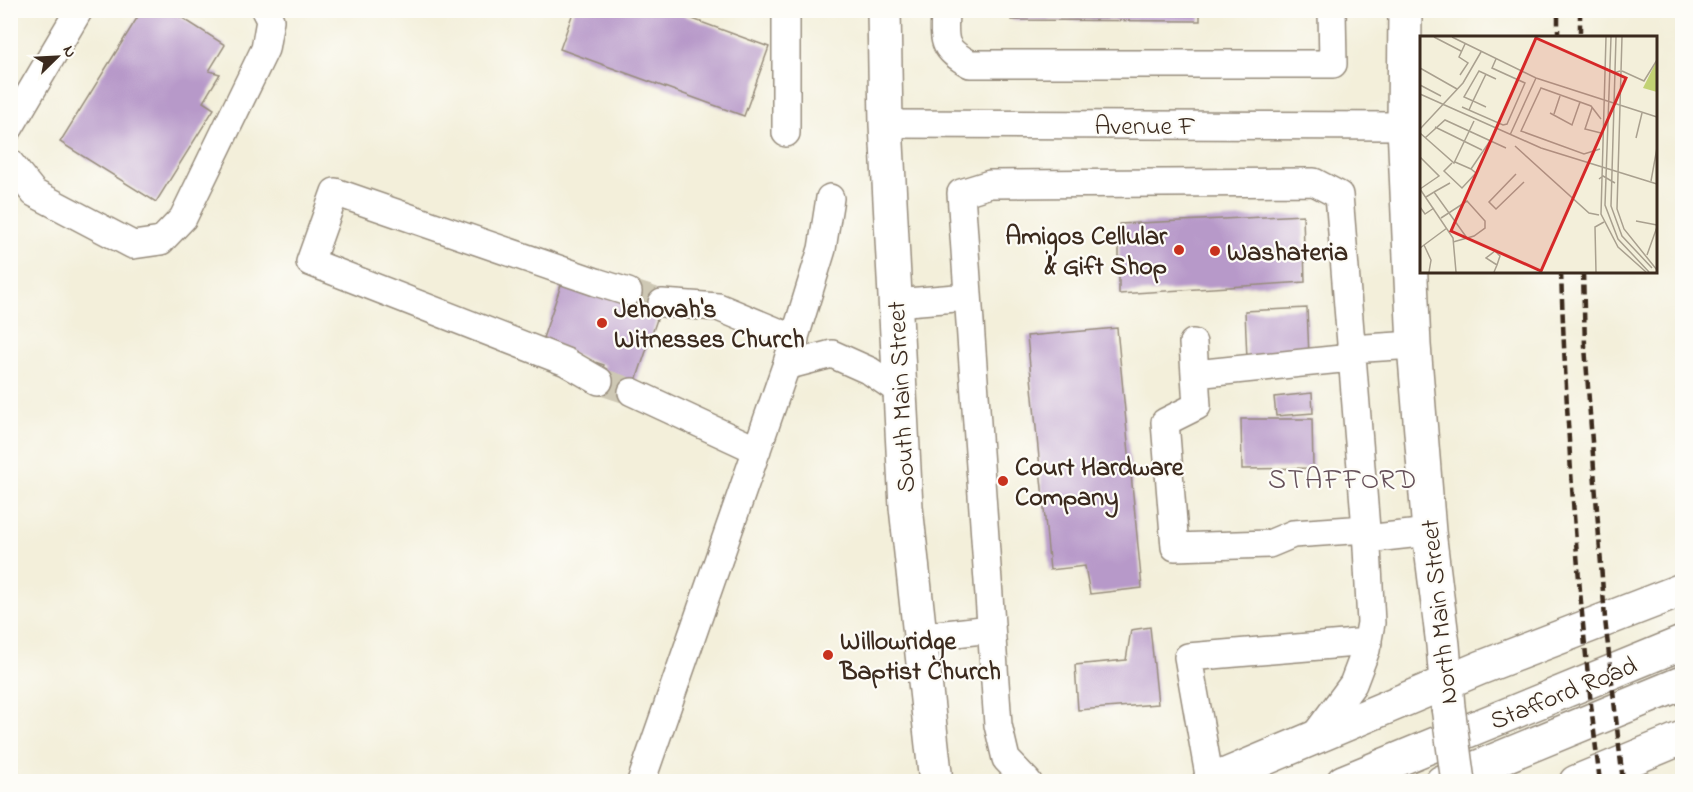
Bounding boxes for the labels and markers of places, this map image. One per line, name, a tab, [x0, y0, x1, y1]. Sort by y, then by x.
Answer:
place label: Amigos Cellular & Gift Shop	[1005, 219, 1168, 287]
place label: Washateria	[1227, 235, 1348, 273]
marker: Amigos Cellular & Gift Shop	[1172, 243, 1186, 257]
marker: Washateria	[1208, 244, 1222, 258]
place label: Jehovah's Witnesses Church	[614, 292, 805, 360]
marker: Jehovah's Witnesses Church	[595, 316, 609, 330]
place label: Court Hardware Company	[1015, 450, 1185, 518]
marker: Court Hardware Company	[996, 474, 1010, 488]
place label: Willowridge Baptist Church	[839, 624, 1001, 692]
marker: Willowridge Baptist Church	[821, 648, 835, 662]

